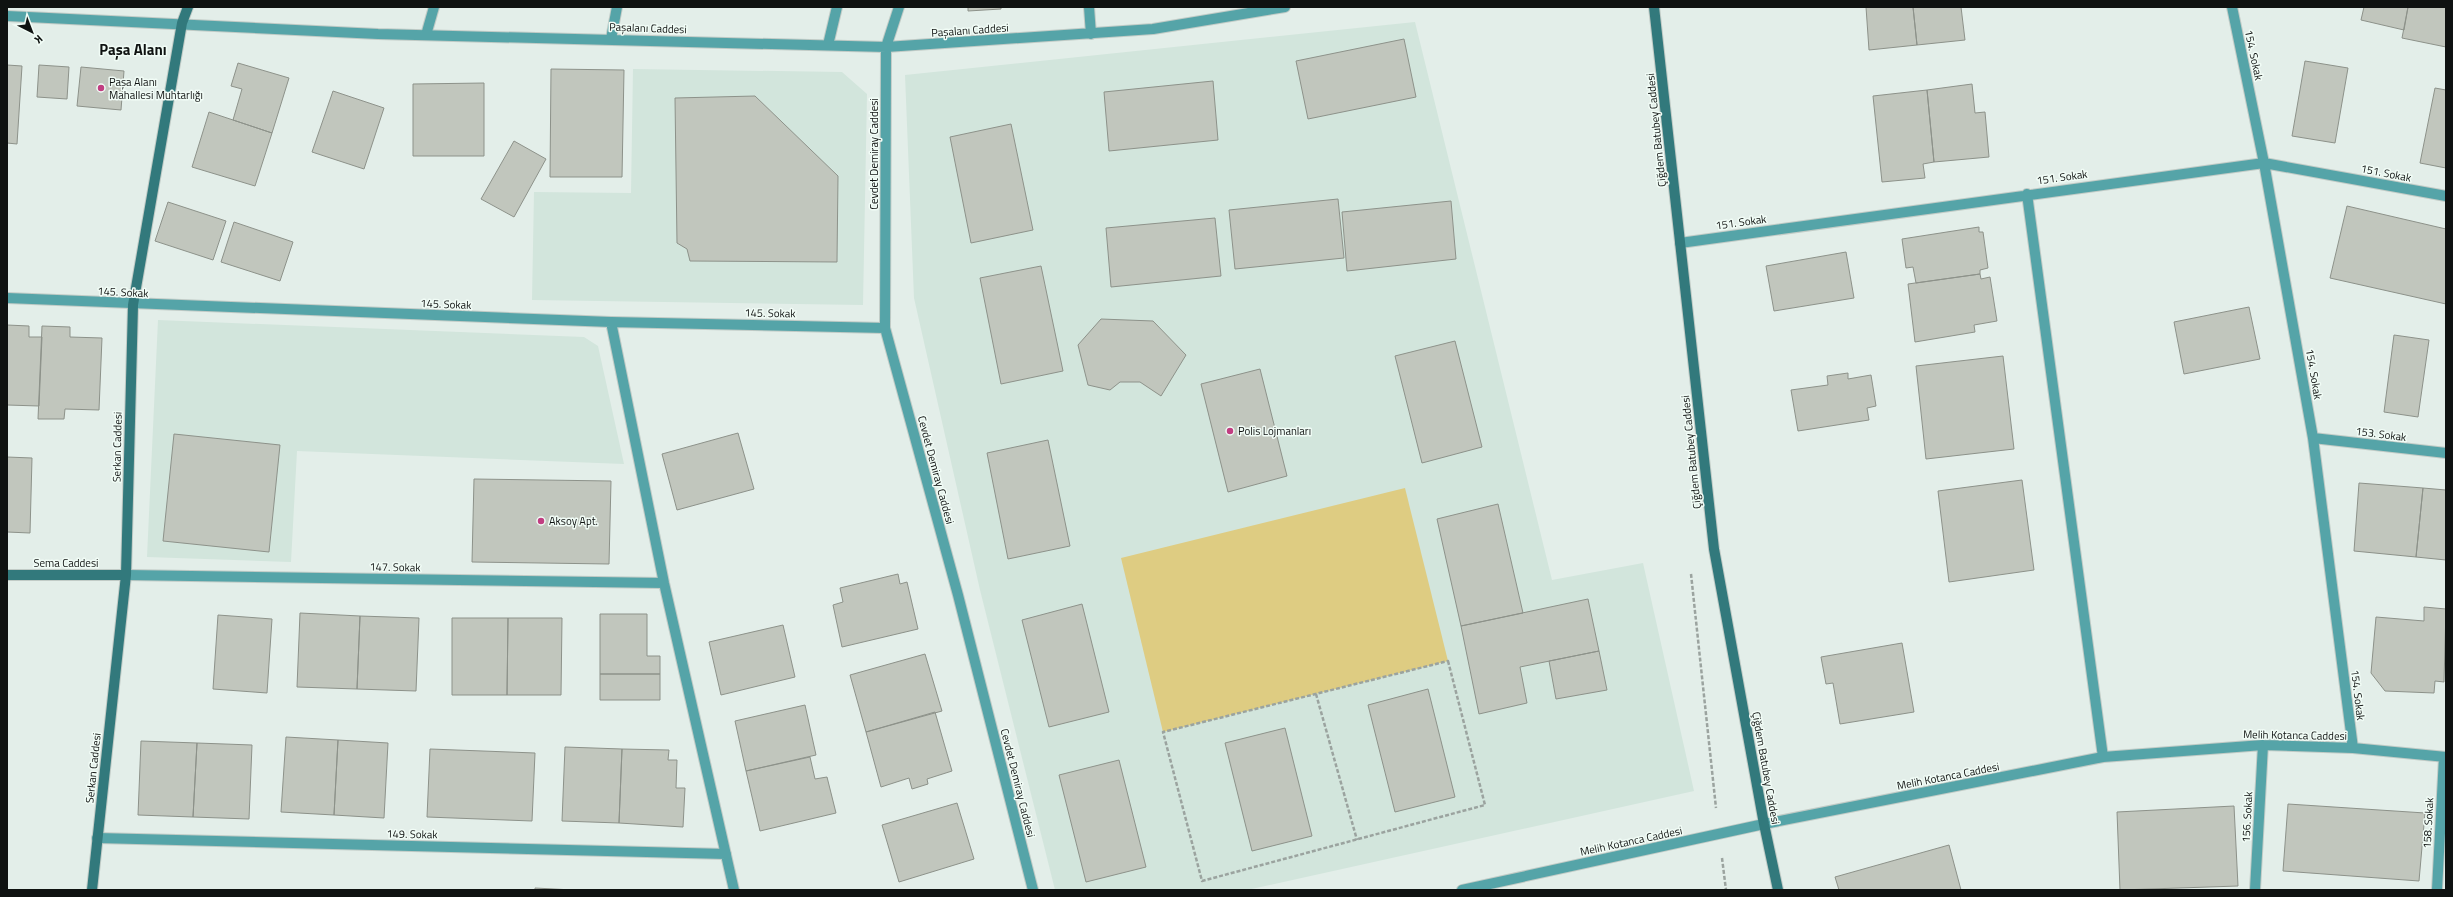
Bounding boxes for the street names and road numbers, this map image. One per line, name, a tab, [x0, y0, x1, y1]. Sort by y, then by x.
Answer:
street label: Paşalanı Caddesi	[609, 19, 687, 37]
street label: Paşalanı Caddesi	[931, 19, 1009, 41]
street label: 154. Sokak	[2241, 28, 2267, 82]
street label: Çiğdem Batubey Caddesi	[1642, 72, 1670, 188]
street label: Cevdet Demiray Caddesi	[866, 98, 882, 210]
street label: 151. Sokak	[2359, 160, 2413, 186]
street label: 151. Sokak	[2036, 165, 2089, 188]
street label: 151. Sokak	[1715, 210, 1768, 233]
street label: 145. Sokak	[97, 283, 150, 301]
street label: 145. Sokak	[420, 295, 473, 313]
street label: 145. Sokak	[744, 305, 796, 321]
street label: 154. Sokak	[2302, 347, 2326, 401]
street label: Çiğdem Batubey Caddesi	[1677, 394, 1705, 510]
street label: Serkan Caddesi	[108, 412, 126, 482]
street label: Cevdet Demiray Caddesi	[914, 414, 958, 526]
street label: 153. Sokak	[2355, 423, 2408, 445]
street label: Sema Caddesi	[34, 555, 98, 571]
street label: 147. Sokak	[369, 559, 421, 575]
street label: 154. Sokak	[2347, 669, 2369, 722]
street label: Çiğdem Batubey Caddesi	[1748, 710, 1784, 826]
street label: Melih Kotanca Caddesi	[2243, 726, 2347, 744]
street label: Cevdet Demiray Caddesi	[997, 727, 1039, 839]
street label: Serkan Caddesi	[81, 732, 105, 804]
street label: Melih Kotanca Caddesi	[1895, 758, 2001, 794]
street label: 156. Sokak	[2238, 790, 2256, 843]
street label: 158. Sokak	[2419, 796, 2437, 849]
street label: Melih Kotanca Caddesi	[1578, 822, 1684, 860]
street label: 149. Sokak	[386, 826, 438, 842]

